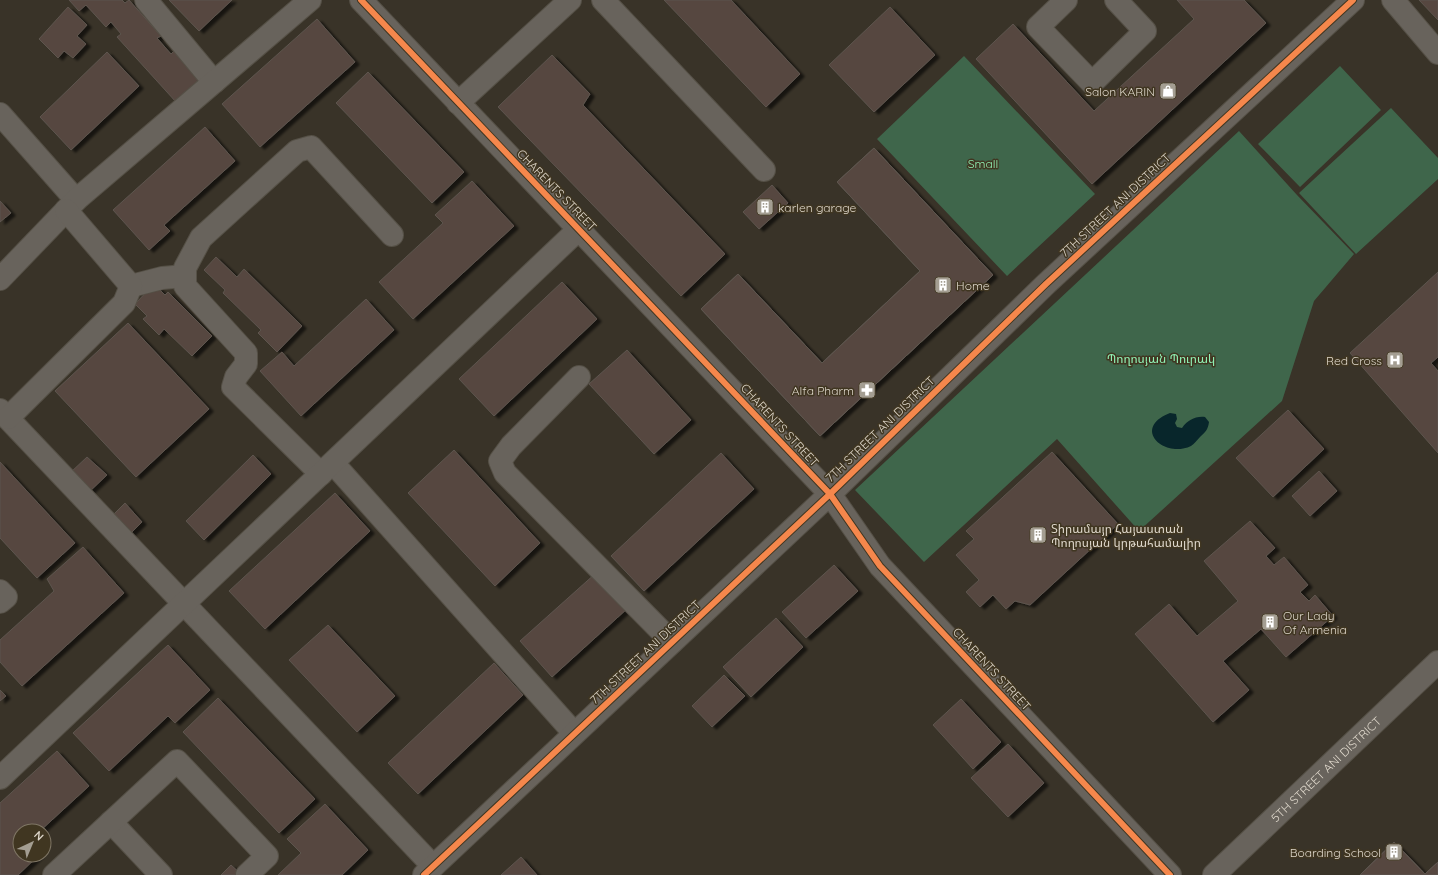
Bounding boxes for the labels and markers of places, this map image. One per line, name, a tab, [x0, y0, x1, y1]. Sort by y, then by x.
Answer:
shop icon: Salon KARIN	[1158, 81, 1178, 101]
place label: Salon KARIN	[1085, 84, 1155, 99]
building icon: karlen garage	[755, 197, 775, 217]
place label: karlen garage	[778, 200, 857, 215]
building icon: Home	[933, 275, 953, 295]
place label: Home	[956, 278, 990, 293]
hospital icon: Red Cross	[1385, 350, 1405, 370]
place label: Red Cross	[1326, 353, 1382, 368]
pharmacy icon: Alfa Pharm	[857, 380, 877, 400]
place label: Alfa Pharm	[792, 383, 854, 398]
place label: Տիրամայր Հայաստան Պողոսյան կրթահամալիր	[1051, 521, 1201, 550]
building icon: Տիրամայր Հայաստան Պողոսյան կրթահամալիր	[1028, 525, 1048, 545]
place label: Our Lady Of Armenia	[1283, 608, 1347, 637]
building icon: Our Lady Of Armenia	[1260, 612, 1280, 632]
building icon: Boarding School	[1384, 842, 1404, 862]
place label: Boarding School	[1290, 845, 1381, 860]

